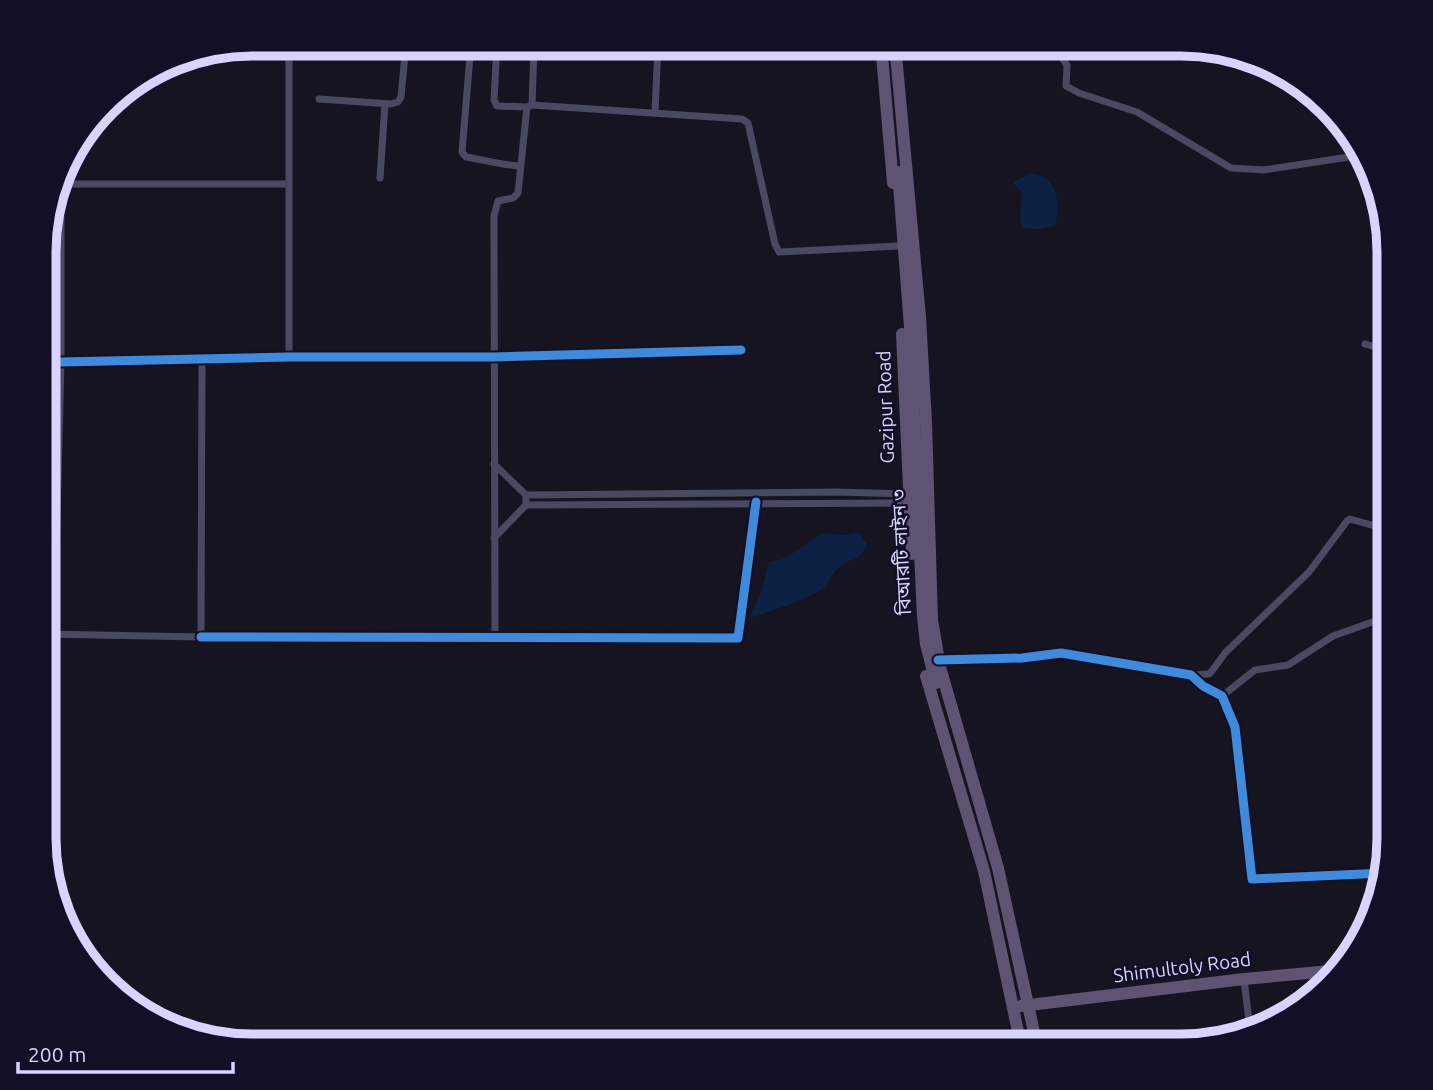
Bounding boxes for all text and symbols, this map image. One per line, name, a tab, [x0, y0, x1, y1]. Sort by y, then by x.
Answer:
street label: Gazipur Road	[872, 350, 898, 464]
street label: বিআরটি লাইন ৩	[887, 489, 915, 616]
street label: Shimultoly Road	[1112, 948, 1252, 986]
scale bar	[18, 1030, 233, 1074]
text: 200 m	[28, 1042, 86, 1066]

